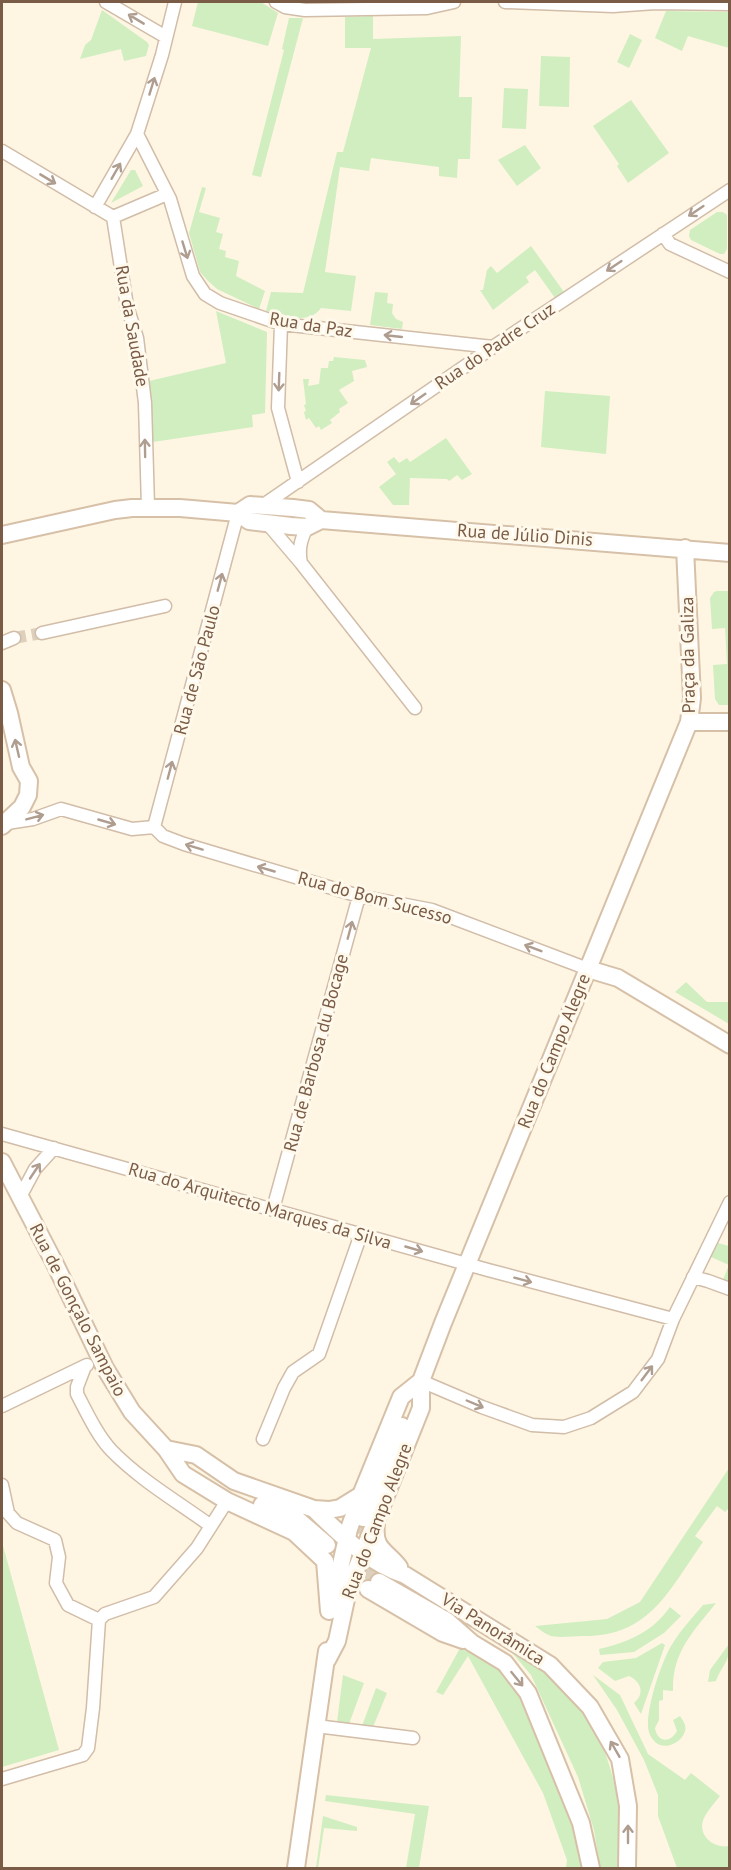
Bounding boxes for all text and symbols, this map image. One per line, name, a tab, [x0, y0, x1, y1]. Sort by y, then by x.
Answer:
one-way arrow	[128, 13, 145, 25]
one-way arrow	[147, 77, 158, 96]
one-way arrow	[111, 163, 123, 180]
one-way arrow	[39, 173, 56, 185]
one-way arrow	[688, 205, 704, 217]
one-way arrow	[180, 240, 191, 259]
one-way arrow	[606, 260, 623, 272]
street label: Rua da Saudade	[110, 263, 154, 388]
street label: Rua do Padre Cruz	[430, 297, 559, 394]
street label: Rua da Paz	[268, 307, 354, 342]
one-way arrow	[384, 330, 404, 341]
one-way arrow	[273, 372, 285, 392]
one-way arrow	[410, 393, 426, 405]
one-way arrow	[140, 439, 151, 459]
street label: Rua de Júlio Dinis	[456, 518, 594, 551]
one-way arrow	[215, 573, 226, 592]
street label: Praça da Galiza	[675, 596, 700, 714]
street label: Rua de São Paulo	[168, 602, 225, 737]
one-way arrow	[11, 738, 22, 758]
one-way arrow	[165, 761, 176, 780]
one-way arrow	[25, 811, 44, 823]
one-way arrow	[97, 817, 116, 828]
one-way arrow	[185, 841, 204, 852]
one-way arrow	[257, 863, 276, 874]
street label: Rua do Bom Sucesso	[296, 866, 455, 929]
one-way arrow	[344, 921, 356, 940]
one-way arrow	[524, 942, 543, 953]
street label: Rua de Barbosa du Bocage	[278, 951, 353, 1154]
street label: Rua do Campo Alegre	[512, 970, 595, 1132]
street label: Rua do Arquitecto Marques da Silva	[126, 1157, 394, 1254]
one-way arrow	[29, 1163, 41, 1180]
street label: Rua de Gonçalo Sampaio	[25, 1219, 132, 1400]
one-way arrow	[404, 1244, 423, 1255]
one-way arrow	[513, 1274, 532, 1286]
one-way arrow	[641, 1365, 654, 1381]
one-way arrow	[465, 1399, 484, 1410]
street label: Rua do Campo Alegre	[336, 1440, 417, 1602]
street label: Via Panorâmica	[436, 1587, 549, 1670]
one-way arrow	[511, 1671, 524, 1687]
one-way arrow	[608, 1741, 620, 1758]
one-way arrow	[622, 1824, 634, 1844]

